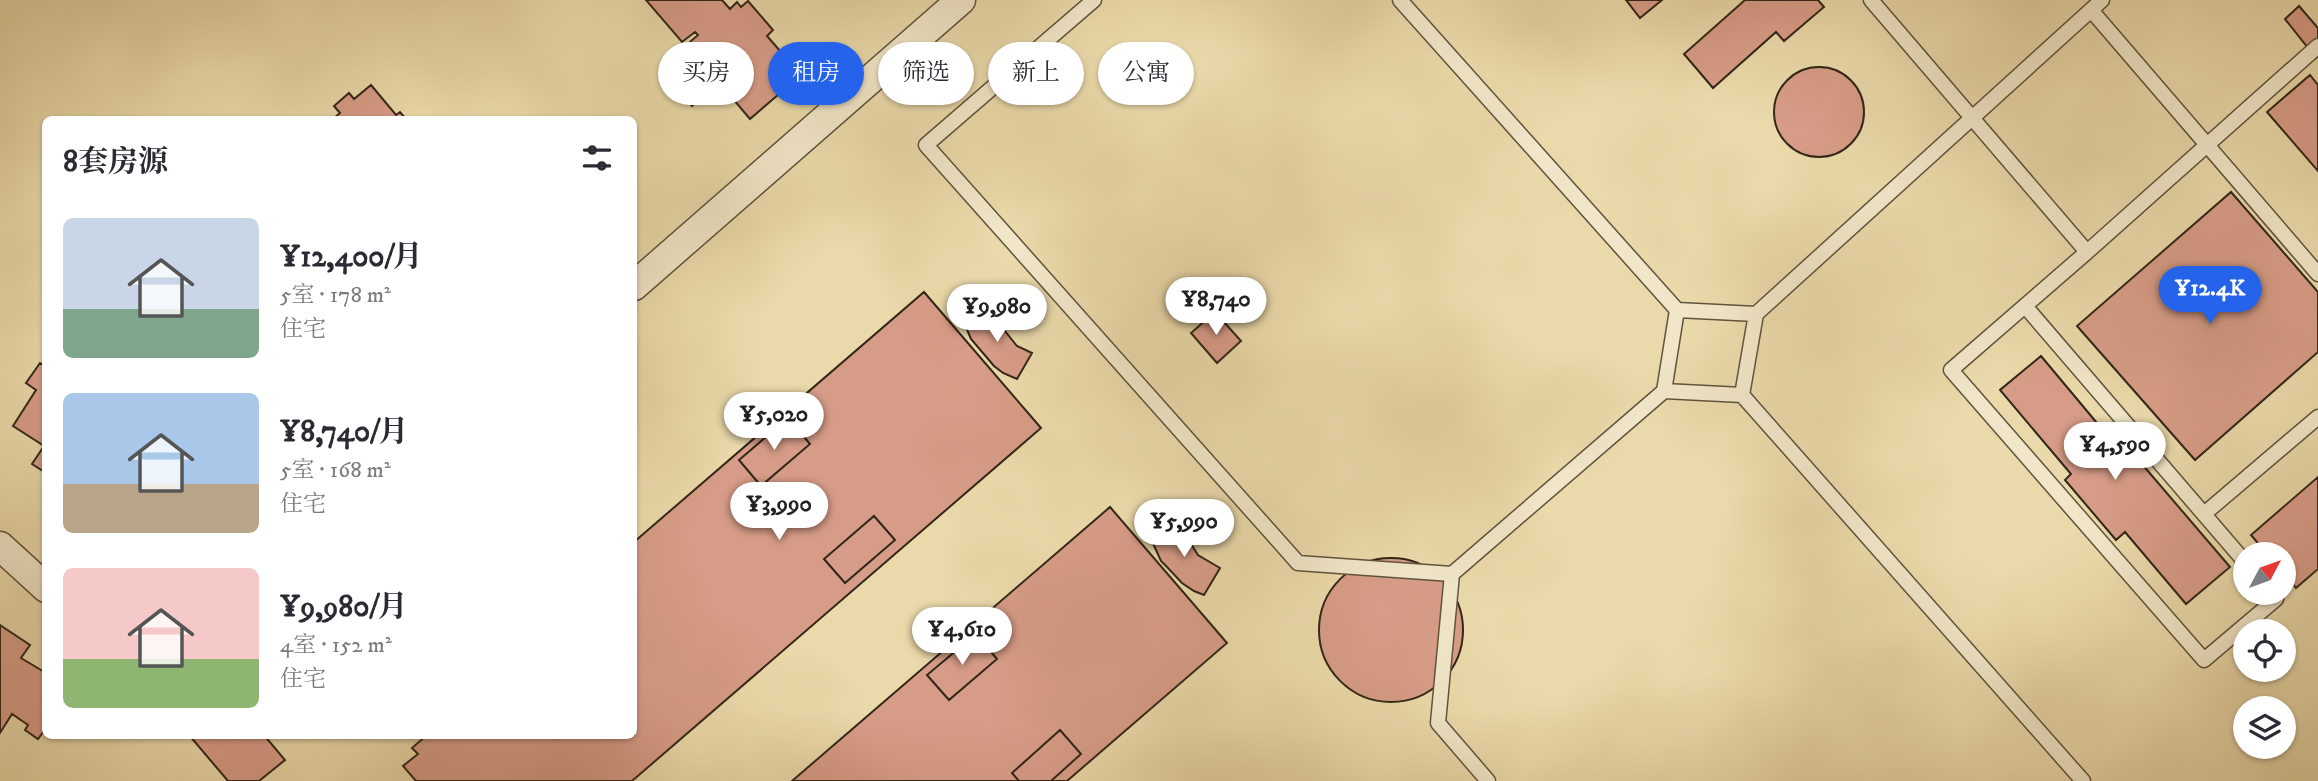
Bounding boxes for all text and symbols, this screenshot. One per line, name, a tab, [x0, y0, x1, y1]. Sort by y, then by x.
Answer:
chip: 买房	[658, 42, 754, 105]
chip: 租房	[768, 42, 864, 105]
chip: 筛选	[878, 42, 974, 105]
chip: 新上	[988, 42, 1084, 105]
chip: 公寓	[1098, 42, 1194, 105]
icon: filters	[578, 139, 616, 177]
text: 8套房源	[63, 144, 168, 181]
text: ¥12,400/月	[280, 239, 423, 276]
icon: home	[119, 246, 203, 330]
pin: ¥12.4K	[2153, 266, 2267, 326]
text: ¥12.4K	[2175, 274, 2245, 303]
pin: ¥8,740	[1159, 278, 1273, 337]
text: 5室 · 178 m²	[280, 281, 391, 310]
pin: ¥9,980	[940, 284, 1054, 344]
text: ¥8,740	[1181, 285, 1251, 314]
text: ¥9,980	[963, 292, 1031, 321]
text: 住宅	[280, 315, 326, 344]
pin: ¥5,020	[717, 392, 831, 452]
text: ¥5,020	[740, 400, 808, 429]
text: ¥8,740/月	[280, 414, 408, 451]
icon: home	[119, 421, 203, 505]
pin: ¥4,590	[2058, 422, 2172, 482]
text: ¥4,590	[2080, 430, 2150, 459]
text: 5室 · 168 m²	[280, 456, 391, 485]
pin: ¥3,990	[722, 482, 836, 542]
text: 住宅	[280, 490, 326, 519]
text: ¥3,990	[746, 490, 812, 519]
pin: ¥5,990	[1127, 500, 1241, 559]
text: ¥5,990	[1150, 507, 1218, 536]
north arrow	[2233, 542, 2296, 606]
map controls	[2233, 542, 2296, 759]
text: ¥9,980/月	[280, 589, 407, 626]
icon: home	[119, 596, 203, 680]
pin: ¥4,610	[905, 608, 1019, 667]
text: ¥4,610	[928, 615, 996, 644]
button: locate	[2233, 619, 2296, 682]
text: 4室 · 152 m²	[280, 631, 392, 660]
text: 住宅	[280, 665, 326, 694]
button: layers	[2233, 696, 2296, 759]

